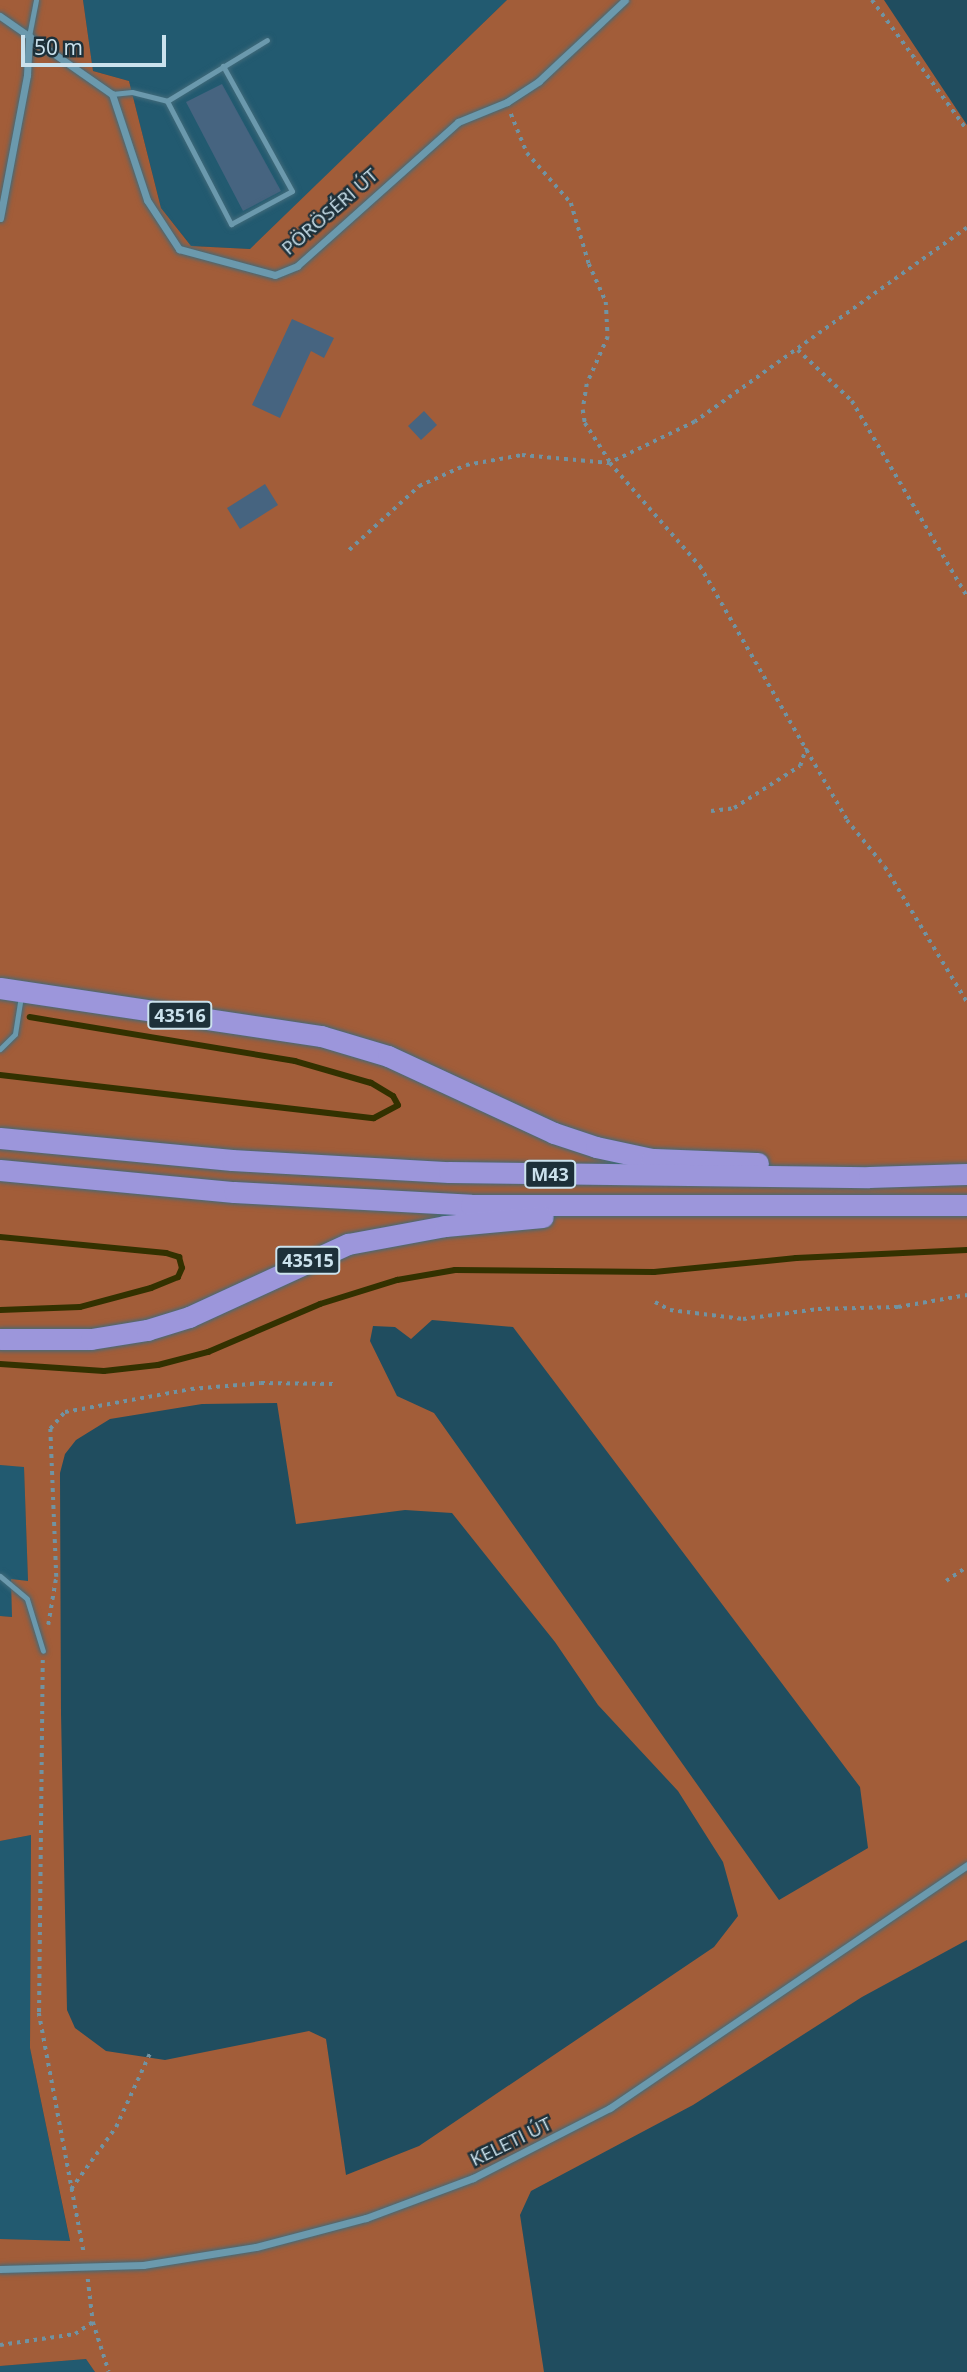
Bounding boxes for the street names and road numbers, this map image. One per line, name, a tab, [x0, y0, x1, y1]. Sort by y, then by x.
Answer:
street label: PÖRÖSÉRI ÚT	[277, 164, 383, 260]
road number: 43516	[147, 1000, 213, 1030]
road number: M43	[524, 1160, 576, 1189]
road number: 43515	[275, 1246, 341, 1274]
street label: KELETI ÚT	[467, 2113, 555, 2171]

